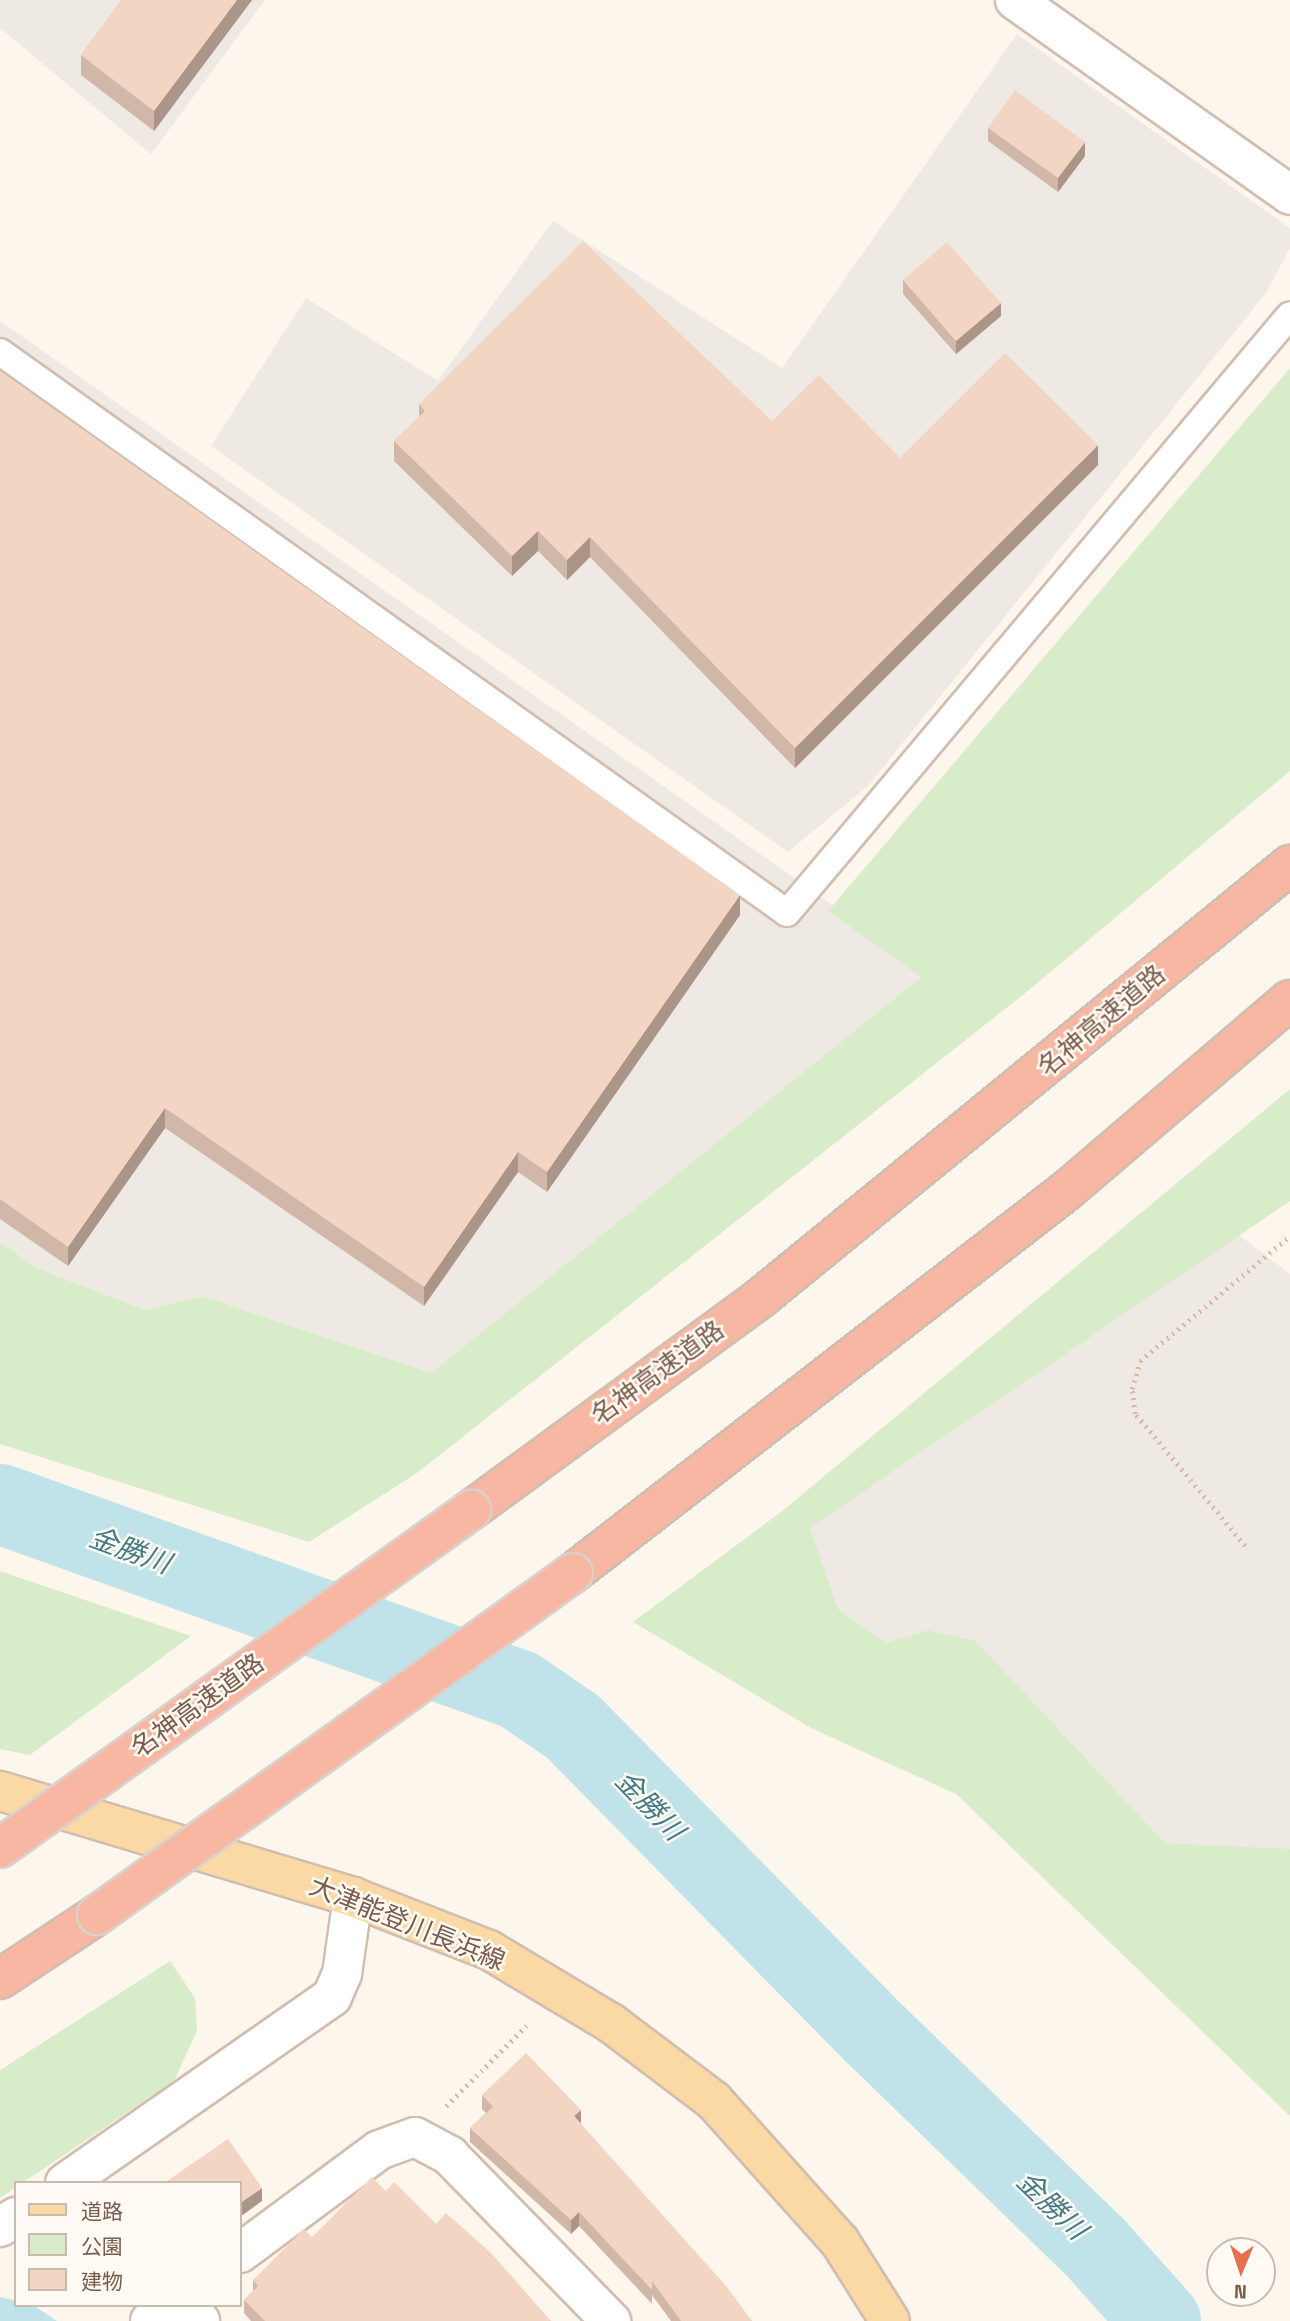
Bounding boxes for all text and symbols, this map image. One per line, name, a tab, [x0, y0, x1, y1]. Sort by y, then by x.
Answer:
street label: 名神高速道路	[1032, 959, 1172, 1083]
street label: 名神高速道路	[586, 1315, 730, 1431]
water label: 金勝川	[85, 1520, 175, 1580]
street label: 名神高速道路	[126, 1648, 270, 1764]
water label: 金勝川	[609, 1763, 691, 1847]
street label: 大津能登川長浜線	[305, 1871, 509, 1977]
water label: 金勝川	[1010, 2164, 1094, 2246]
legend	[14, 2181, 242, 2307]
text: 道路	[81, 2198, 123, 2225]
text: 公園	[81, 2233, 123, 2260]
north arrow	[1206, 2237, 1276, 2307]
text: 建物	[81, 2268, 123, 2295]
text: N	[1234, 2279, 1247, 2304]

